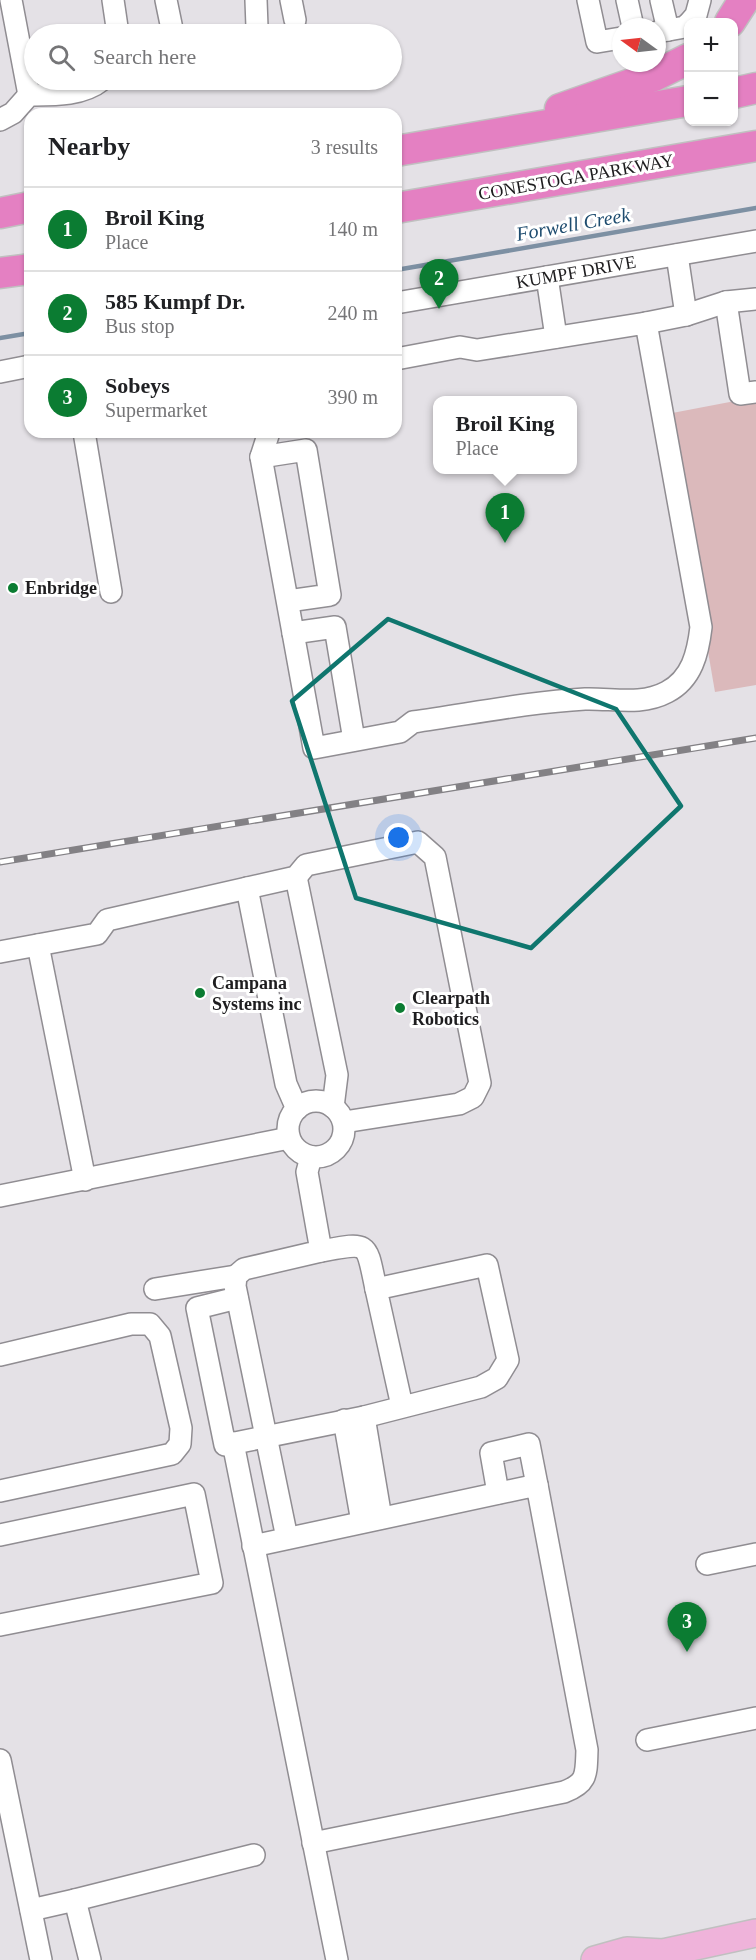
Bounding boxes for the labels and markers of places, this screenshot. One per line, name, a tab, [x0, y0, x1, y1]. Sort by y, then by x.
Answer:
pin: 2	[420, 260, 458, 309]
pin: 1	[486, 494, 524, 543]
place label: Enbridge	[25, 578, 97, 598]
marker: Enbridge	[6, 581, 20, 595]
place label: Campana Systems inc	[212, 973, 302, 1014]
marker: Campana Systems inc	[193, 986, 207, 1000]
place label: Clearpath Robotics	[412, 988, 490, 1029]
marker: Clearpath Robotics	[393, 1001, 407, 1015]
pin: 3	[668, 1602, 706, 1652]

